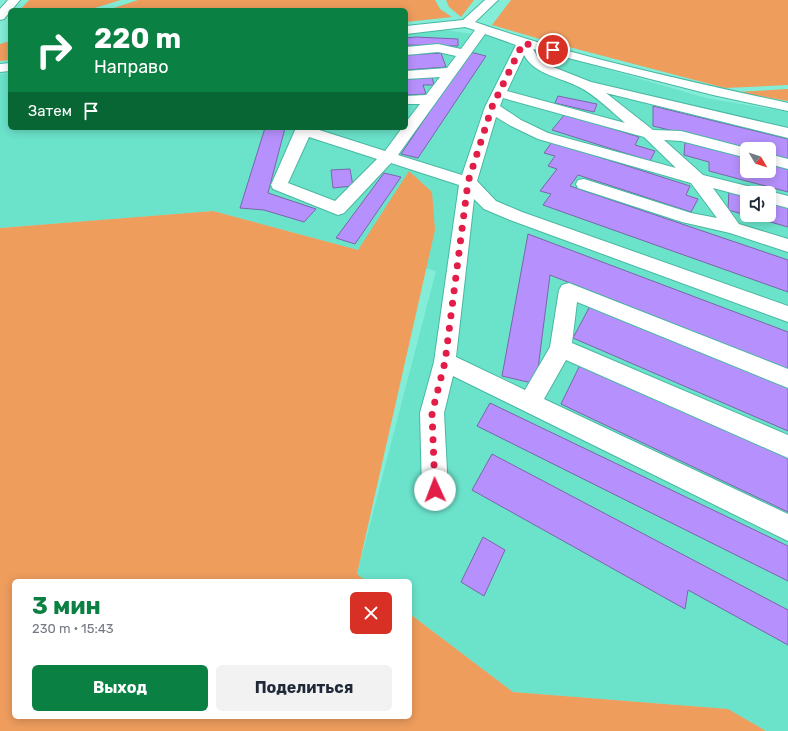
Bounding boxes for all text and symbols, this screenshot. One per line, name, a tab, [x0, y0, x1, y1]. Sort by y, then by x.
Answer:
text: 220 m	[94, 22, 181, 55]
icon: right	[28, 24, 80, 76]
pin	[536, 33, 570, 67]
icon: arrive	[542, 39, 564, 61]
text: Направо	[94, 56, 169, 78]
icon: arrive	[80, 100, 102, 122]
text: Затем	[28, 102, 72, 120]
north arrow	[740, 142, 776, 178]
map controls	[740, 142, 776, 222]
button: sound	[740, 186, 776, 222]
position arrow	[414, 469, 456, 511]
text: 3 мин	[32, 592, 101, 620]
button: close	[350, 592, 392, 634]
text: 230 m · 15:43	[32, 621, 114, 636]
button: Выход	[32, 665, 208, 711]
button: Поделиться	[216, 665, 392, 711]

